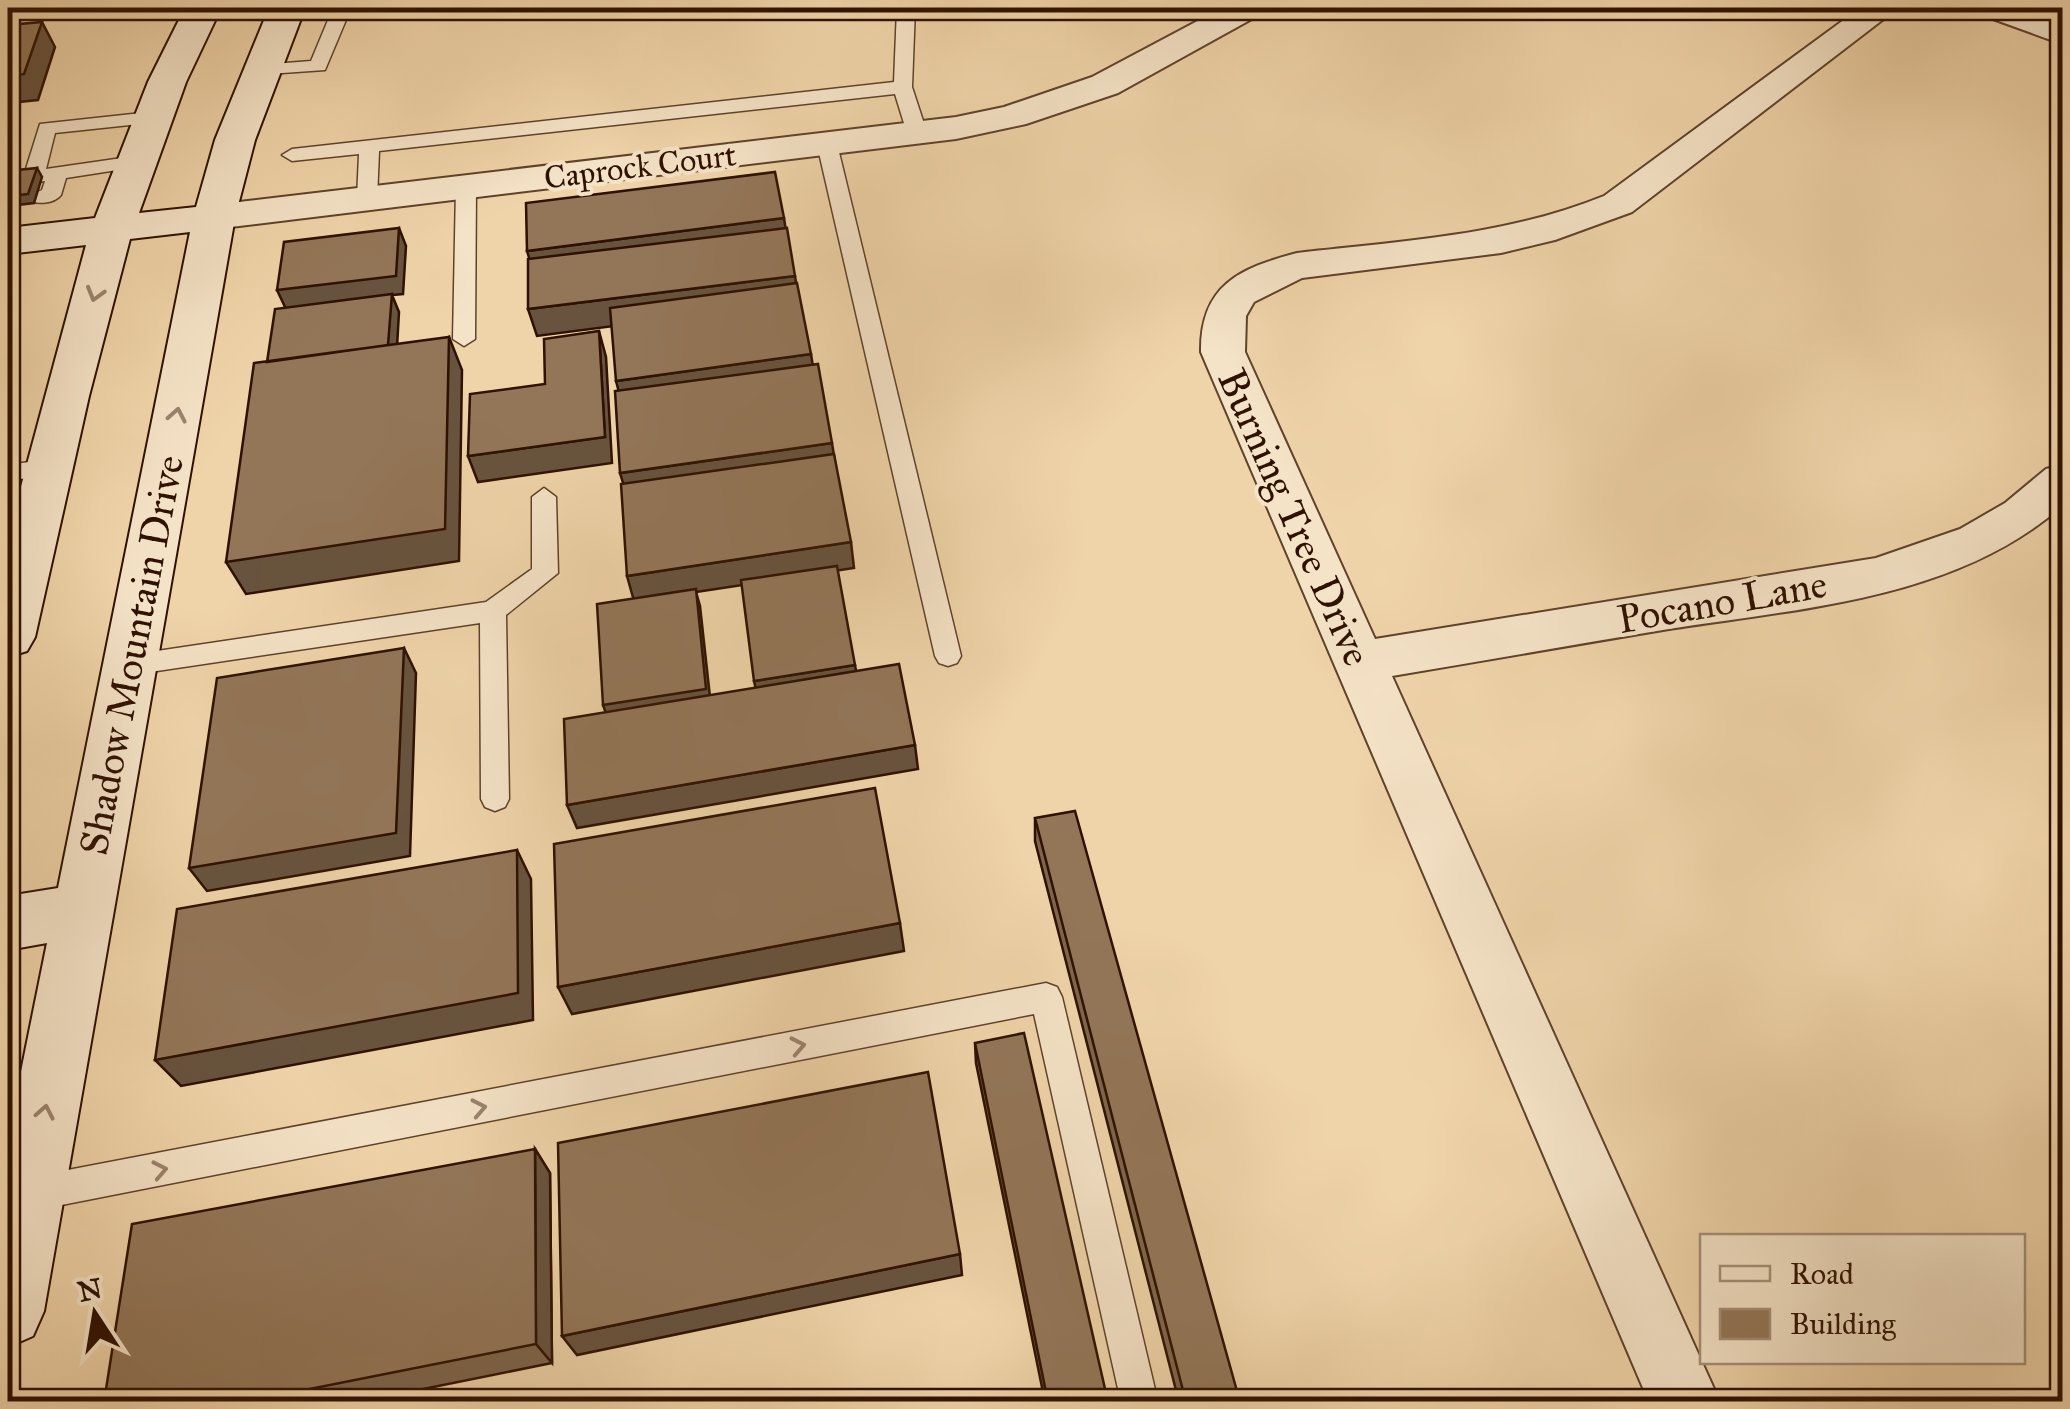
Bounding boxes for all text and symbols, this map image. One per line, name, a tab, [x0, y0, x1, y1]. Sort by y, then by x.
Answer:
street label: Caprock Court	[542, 135, 738, 198]
one-way arrow	[85, 285, 106, 302]
street label: Burning Tree Drive	[1207, 361, 1382, 673]
one-way arrow	[165, 406, 186, 423]
street label: Shadow Mountain Drive	[69, 451, 194, 859]
street label: Pocano Lane	[1614, 559, 1831, 644]
one-way arrow	[789, 1036, 806, 1057]
one-way arrow	[470, 1098, 487, 1119]
one-way arrow	[34, 1104, 55, 1121]
one-way arrow	[151, 1160, 168, 1181]
legend	[1700, 1234, 2025, 1364]
text: Road	[1790, 1256, 1854, 1292]
north arrow	[45, 1264, 145, 1364]
text: N	[75, 1270, 105, 1310]
text: Building	[1790, 1306, 1897, 1342]

